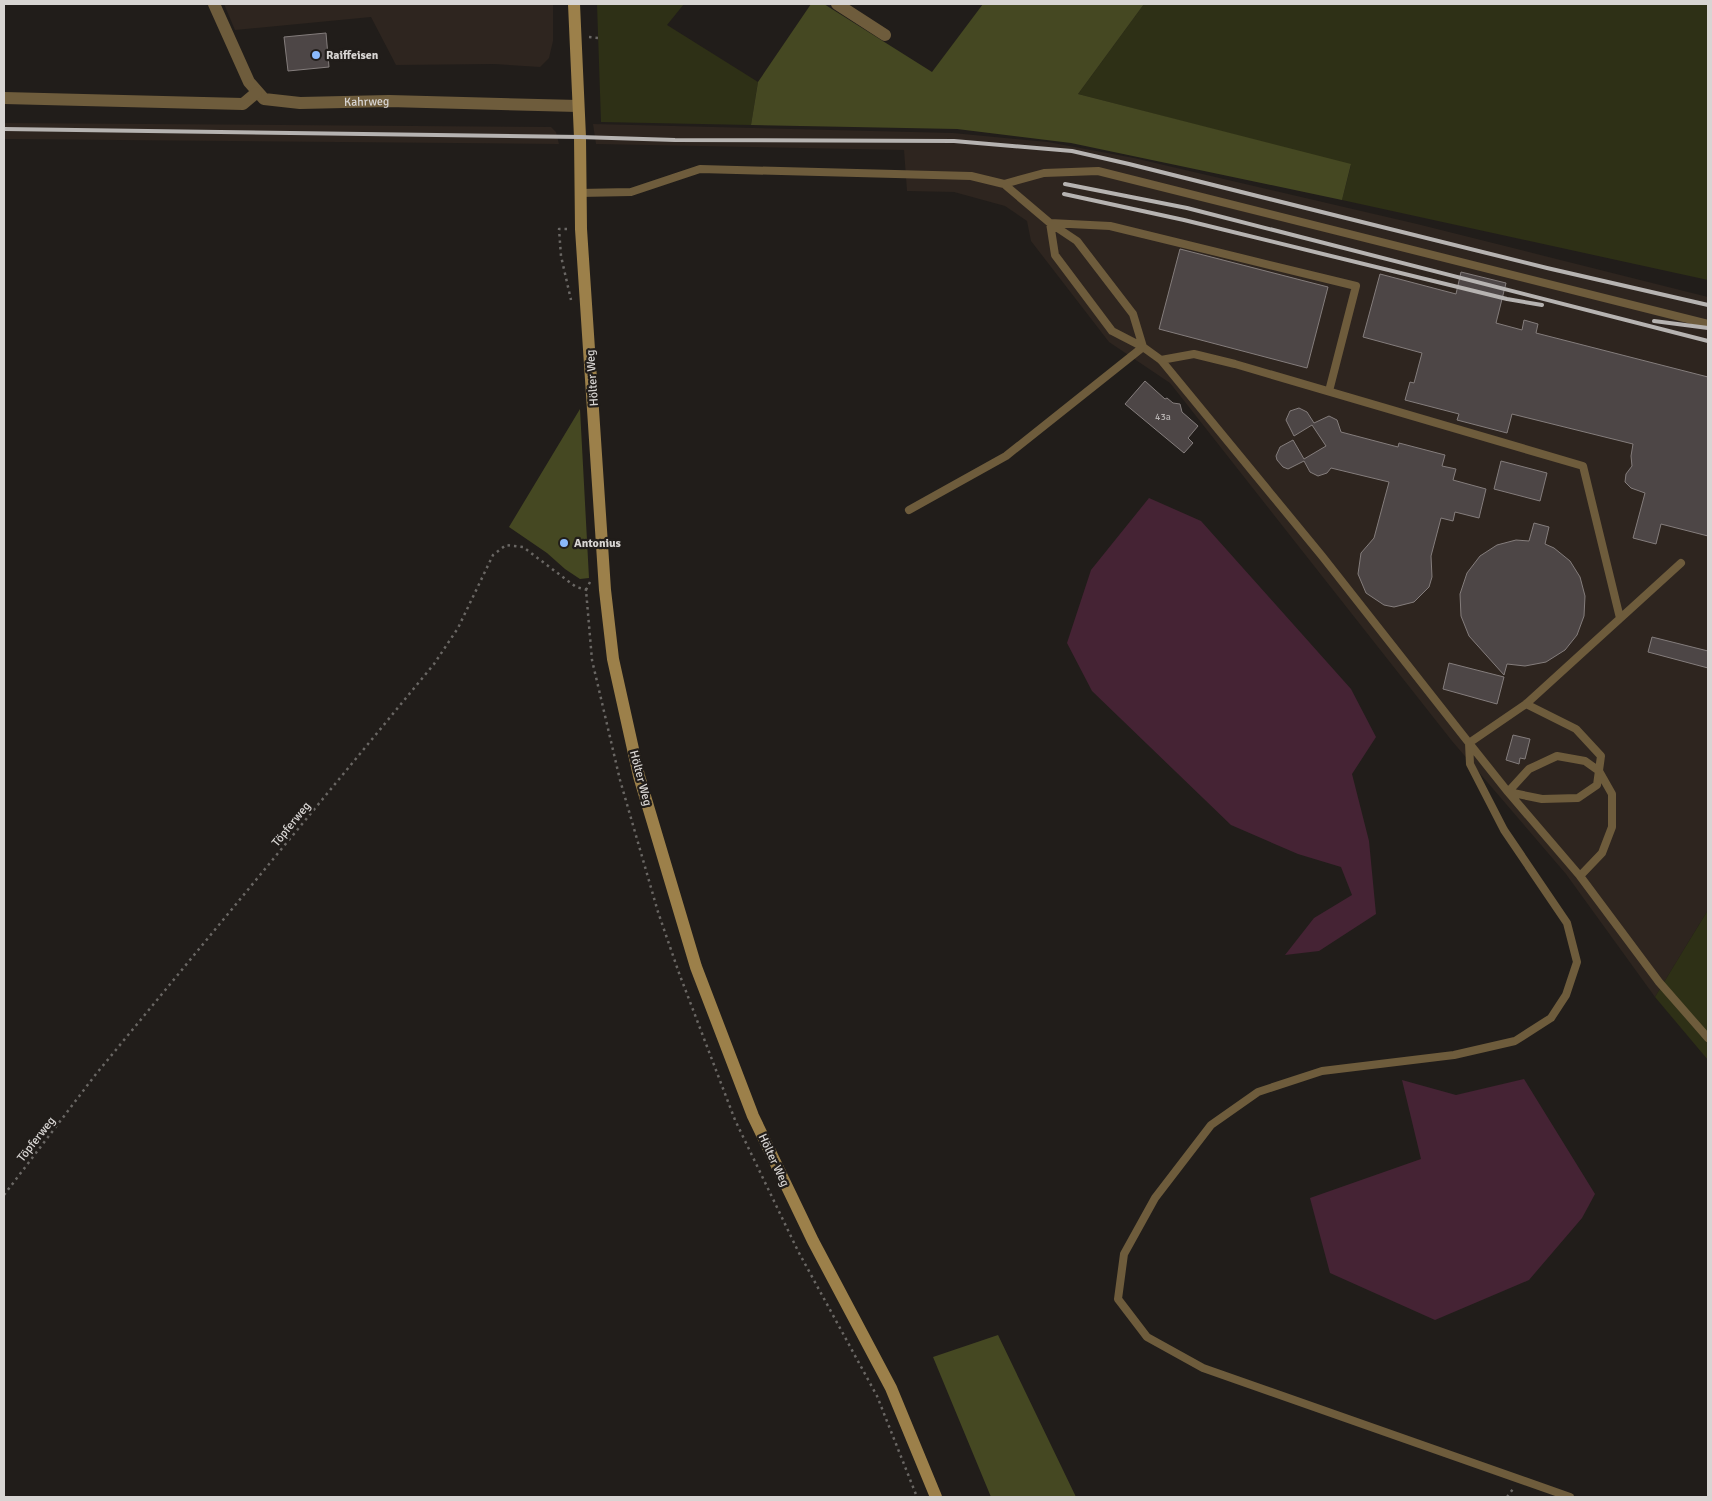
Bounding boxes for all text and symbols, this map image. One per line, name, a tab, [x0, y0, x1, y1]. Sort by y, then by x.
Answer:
place label: Raiffeisen	[326, 48, 379, 63]
marker: Raiffeisen	[310, 49, 322, 61]
street label: Kahrweg	[344, 94, 389, 110]
street label: Hölter Weg	[583, 349, 602, 407]
house number: 43a	[1155, 411, 1171, 423]
place label: Antonius	[574, 536, 622, 551]
marker: Antonius	[558, 537, 570, 549]
street label: Hölter Weg	[626, 749, 655, 808]
street label: Töpferweg	[269, 799, 314, 850]
street label: Töpferweg	[14, 1114, 59, 1165]
street label: Hölter Weg	[755, 1131, 792, 1189]

